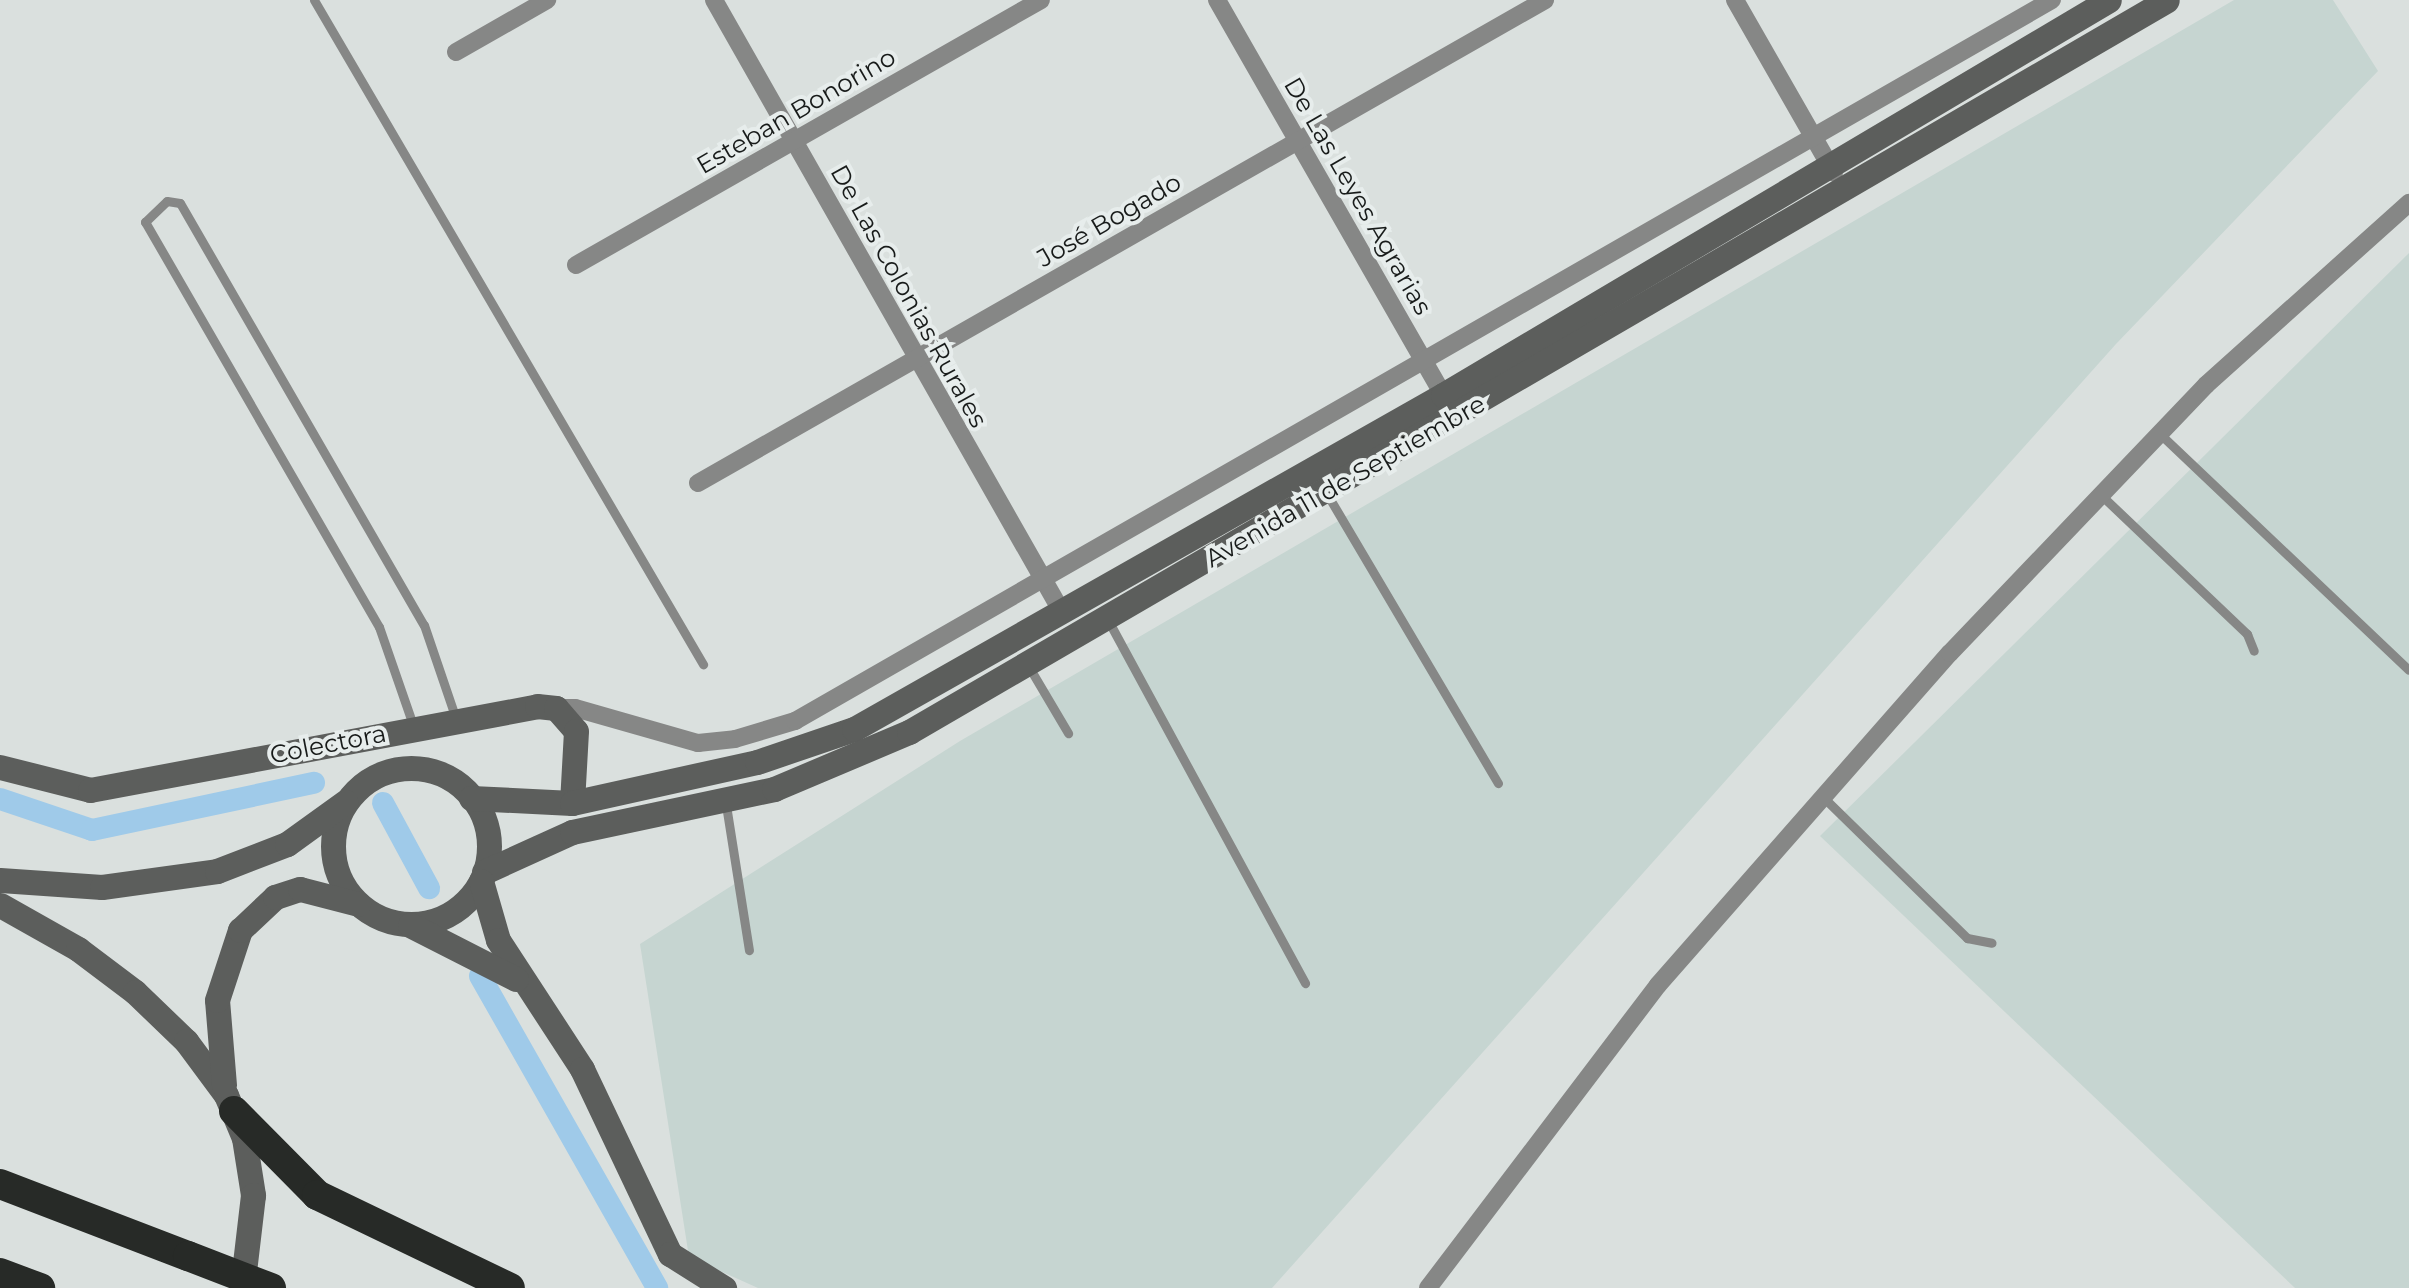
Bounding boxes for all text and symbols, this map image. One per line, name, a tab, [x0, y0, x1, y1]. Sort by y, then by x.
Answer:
street label: Esteban Bonorino	[691, 42, 901, 180]
street label: De Las Leyes Agrarias	[1278, 72, 1438, 320]
street label: De Las Colonias Rurales	[824, 159, 994, 433]
street label: José Bogado	[1032, 167, 1186, 273]
street label: Avenida 11 de Septiembre	[1200, 388, 1490, 574]
street label: Colectora	[267, 718, 389, 770]

